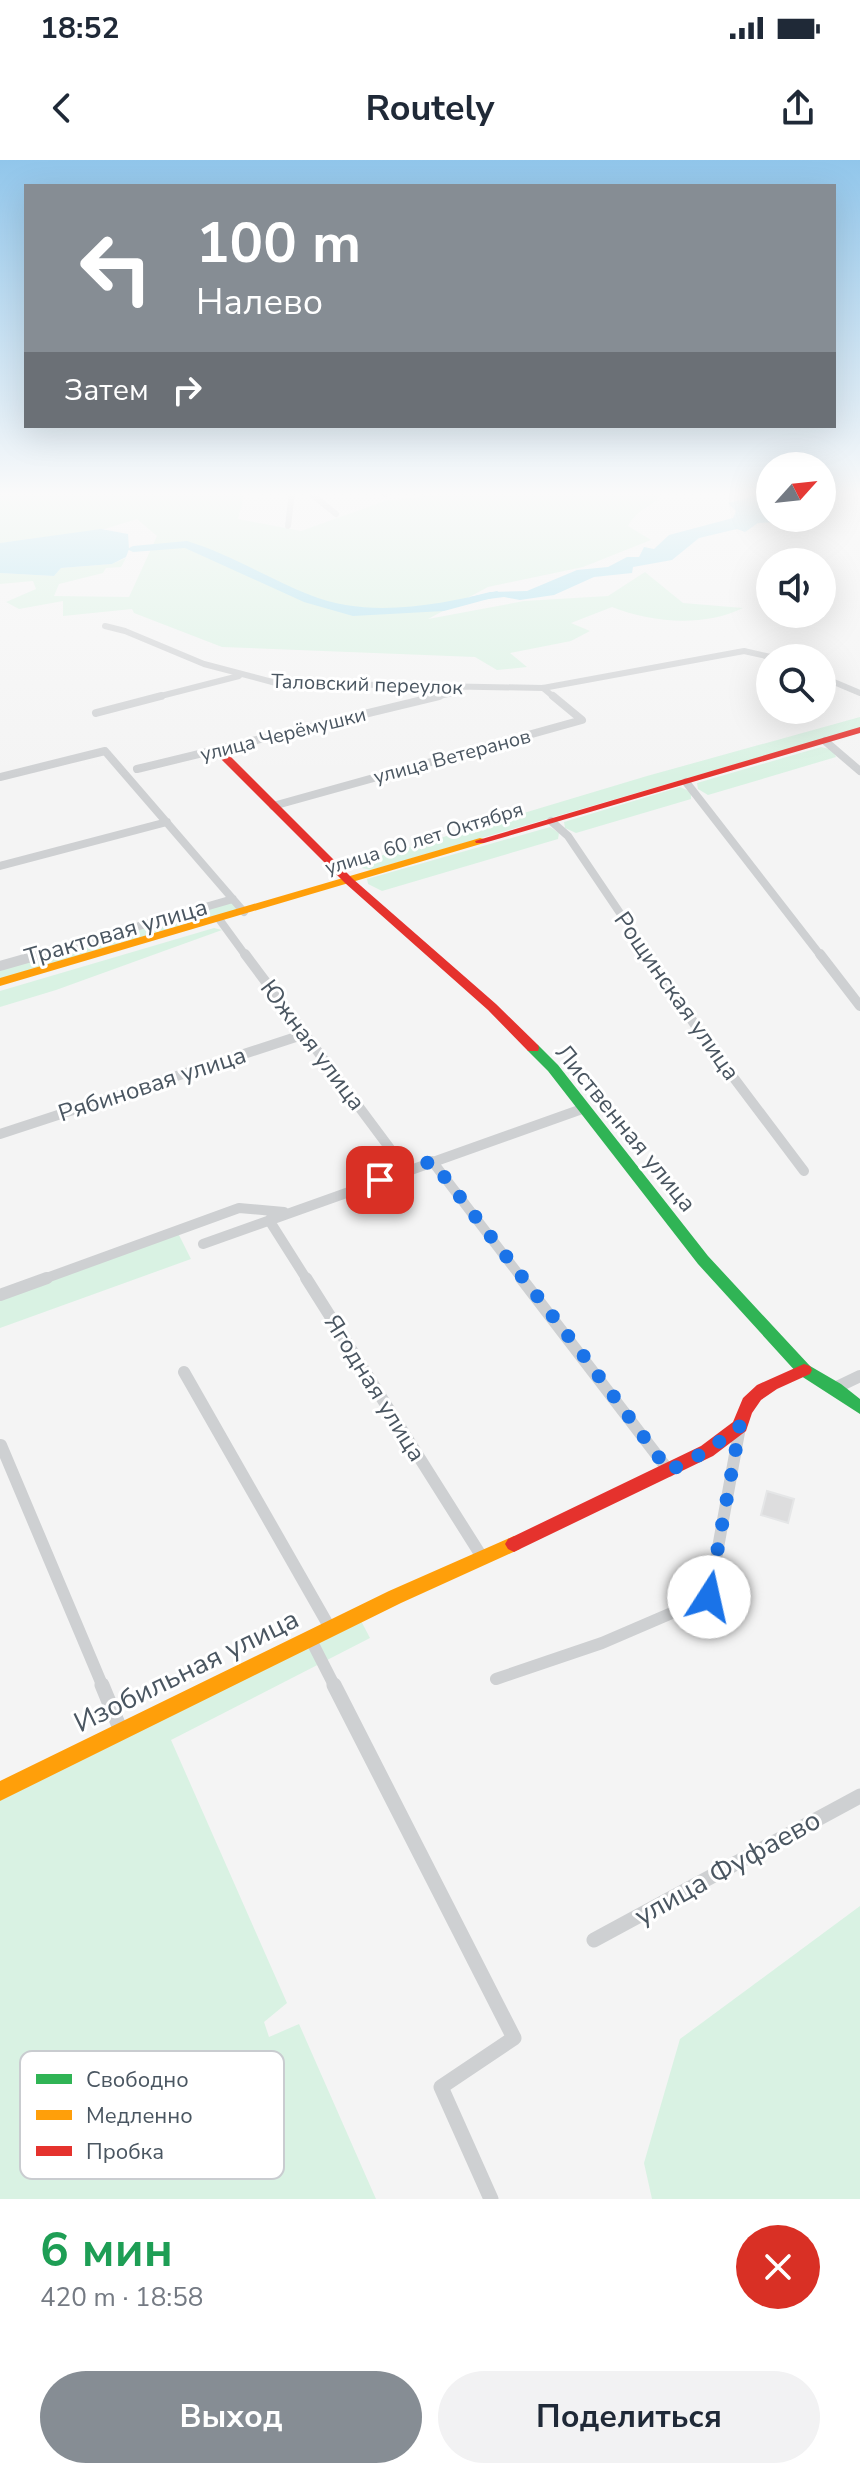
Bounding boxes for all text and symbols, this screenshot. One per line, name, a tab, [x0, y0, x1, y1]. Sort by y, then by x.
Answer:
text: 18:52	[40, 8, 119, 49]
text: Routely	[366, 84, 494, 133]
icon: back	[40, 86, 84, 130]
icon: share	[776, 86, 820, 130]
text: 100 m	[196, 205, 361, 282]
icon: left	[64, 216, 168, 320]
text: Налево	[196, 278, 323, 327]
icon: right	[165, 368, 209, 412]
text: Затем	[64, 370, 149, 411]
north arrow	[756, 452, 836, 532]
map controls	[756, 452, 836, 724]
button: sound	[756, 548, 836, 628]
button: search	[756, 644, 836, 724]
street label: Таловский переулок	[271, 668, 464, 701]
street label: улица Черёмушки	[197, 701, 369, 768]
street label: улица Ветеранов	[371, 723, 534, 790]
street label: улица 60 лет Октября	[322, 795, 527, 881]
street label: Трактовая улица	[21, 891, 211, 973]
street label: Рощинская улица	[607, 905, 747, 1087]
street label: Южная улица	[253, 973, 373, 1117]
street label: Лиственная улица	[548, 1037, 704, 1219]
street label: Рябиновая улица	[54, 1039, 250, 1129]
pin	[346, 1146, 414, 1214]
icon: arrive	[358, 1158, 402, 1202]
street label: Ягодная улица	[317, 1309, 433, 1467]
position arrow	[667, 1555, 751, 1639]
street label: Изобильная улица	[68, 1600, 305, 1742]
street label: улица Фуфаево	[628, 1801, 827, 1935]
legend	[20, 2051, 284, 2179]
text: Свободно	[86, 2065, 189, 2095]
text: Медленно	[86, 2101, 193, 2131]
text: Пробка	[86, 2137, 164, 2167]
text: 6 мин	[40, 2217, 173, 2283]
button: close	[736, 2225, 820, 2309]
text: 420 m · 18:58	[40, 2280, 203, 2315]
button: Выход	[40, 2371, 422, 2463]
button: Поделиться	[438, 2371, 820, 2463]

